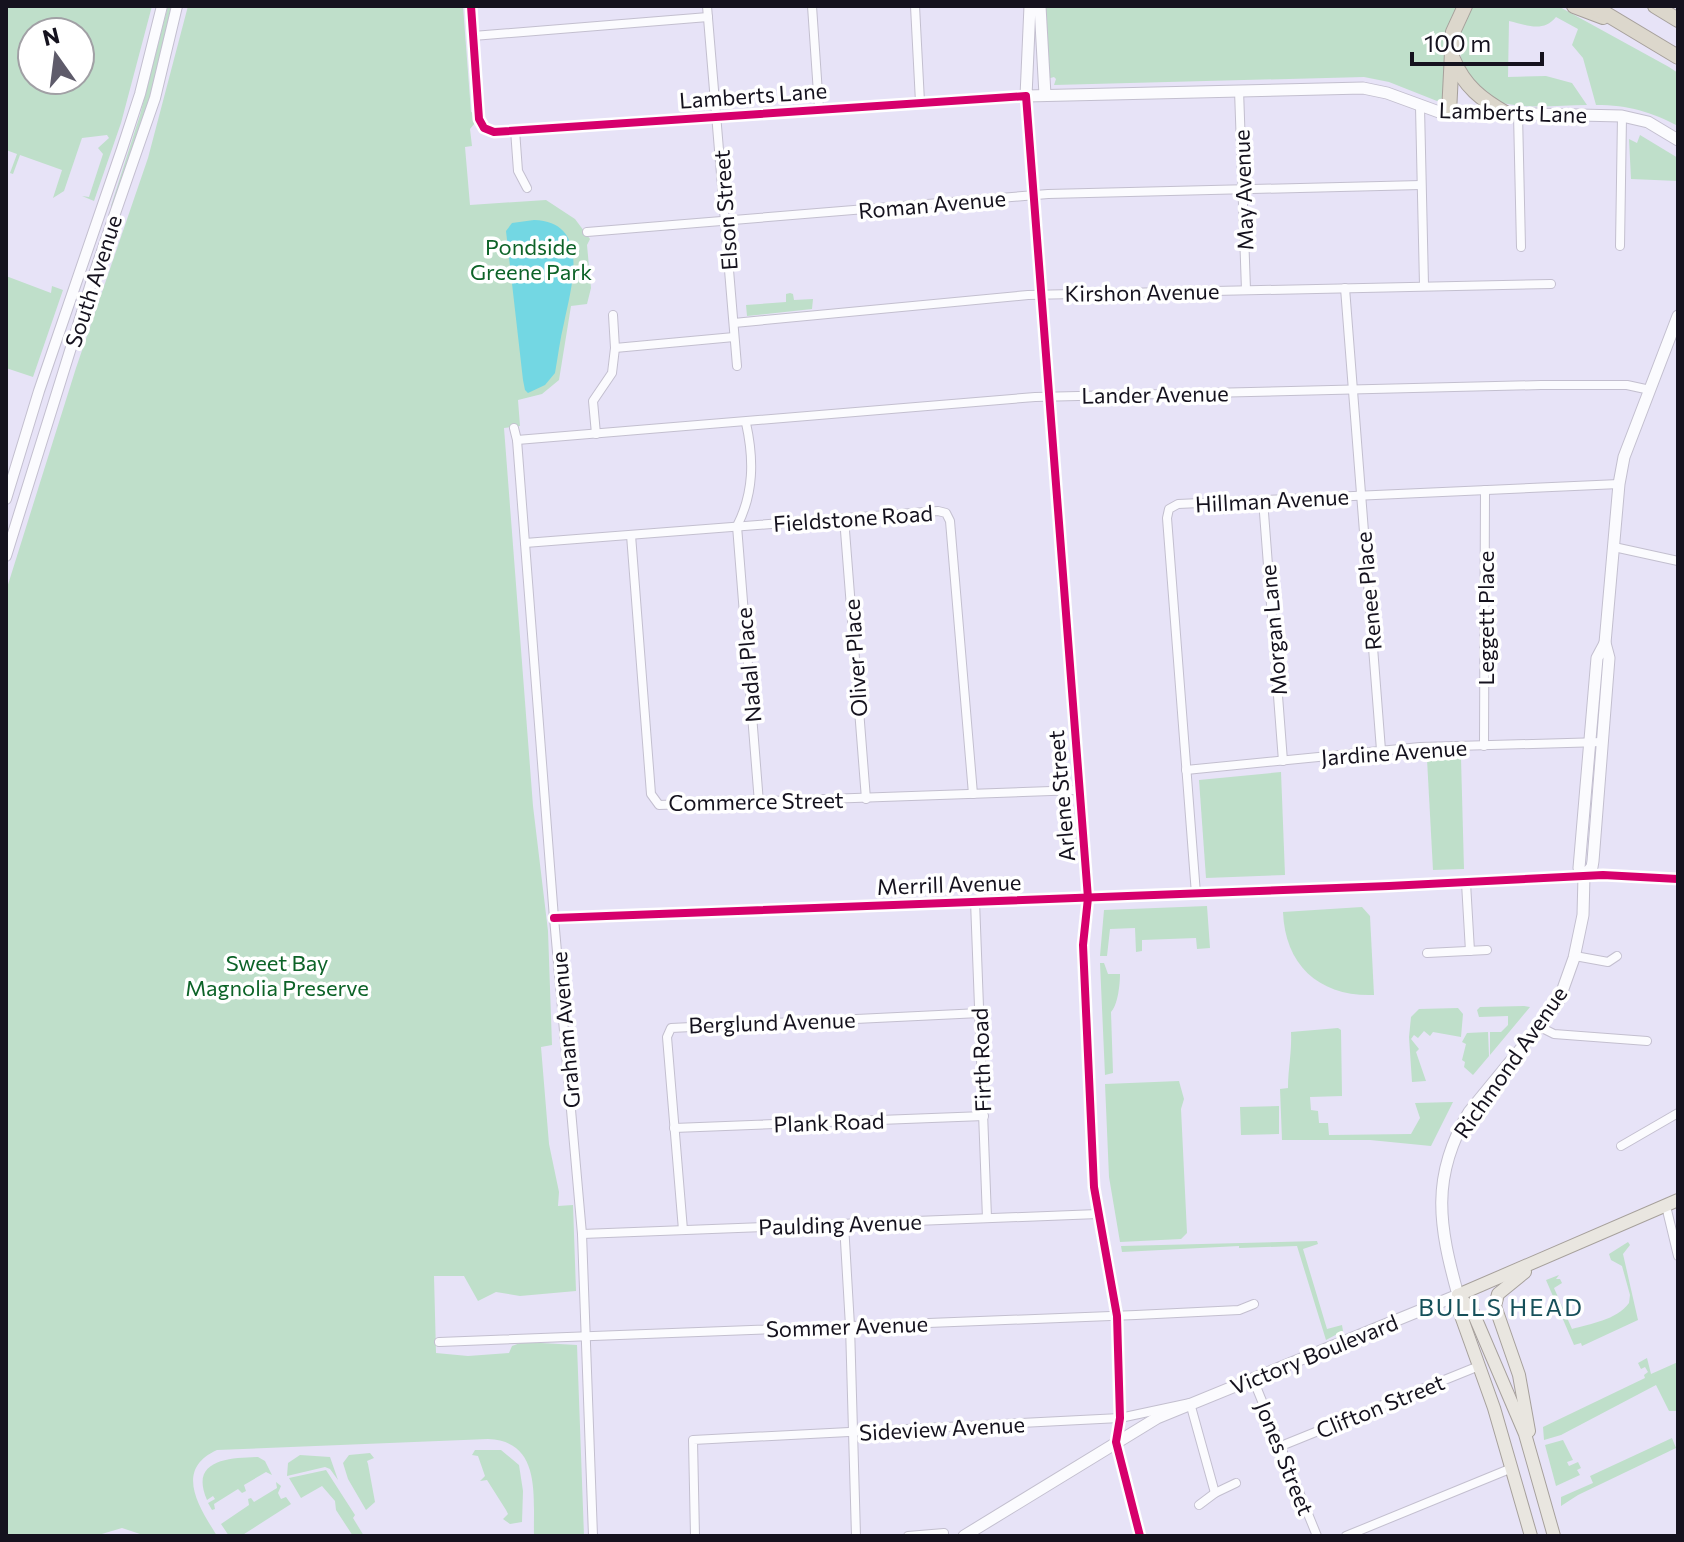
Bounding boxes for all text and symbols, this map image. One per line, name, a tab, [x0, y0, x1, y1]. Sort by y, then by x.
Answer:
north arrow	[16, 16, 96, 96]
scale bar	[1412, 16, 1542, 66]
text: N	[40, 21, 62, 51]
text: 100 m	[1424, 28, 1491, 57]
street label: Lamberts Lane	[678, 76, 828, 114]
street label: Lamberts Lane	[1438, 96, 1588, 128]
street label: May Avenue	[1227, 129, 1259, 251]
street label: Elson Street	[707, 149, 743, 271]
street label: Roman Avenue	[857, 184, 1007, 224]
street label: South Avenue	[59, 211, 127, 351]
park label: Pondside Greene Park	[470, 233, 592, 285]
street label: Kirshon Avenue	[1064, 277, 1220, 307]
street label: Lander Avenue	[1081, 379, 1229, 409]
street label: Hillman Avenue	[1194, 482, 1350, 518]
street label: Fieldstone Road	[772, 499, 934, 537]
street label: Renee Place	[1349, 531, 1387, 651]
street label: Leggett Place	[1472, 551, 1499, 685]
street label: Morgan Lane	[1254, 563, 1292, 697]
street label: Oliver Place	[837, 598, 873, 718]
street label: Nadal Place	[730, 606, 766, 724]
street label: Arlene Street	[1042, 729, 1080, 863]
street label: Jardine Avenue	[1320, 733, 1468, 771]
street label: Commerce Street	[668, 786, 844, 816]
street label: Merrill Avenue	[876, 868, 1022, 900]
park label: Sweet Bay Magnolia Preserve	[185, 949, 369, 1001]
street label: Graham Avenue	[545, 951, 585, 1109]
street label: Richmond Avenue	[1448, 981, 1572, 1143]
street label: Berglund Avenue	[688, 1006, 856, 1038]
street label: Firth Road	[966, 1007, 996, 1113]
street label: Plank Road	[773, 1107, 885, 1137]
street label: Paulding Avenue	[758, 1208, 922, 1240]
district label: BULLS HEAD	[1418, 1292, 1584, 1321]
street label: Victory Boulevard	[1226, 1308, 1402, 1400]
street label: Sommer Avenue	[765, 1310, 929, 1342]
street label: Clifton Street	[1312, 1368, 1448, 1444]
street label: Jones Street	[1250, 1397, 1320, 1519]
street label: Sideview Avenue	[858, 1410, 1026, 1446]

